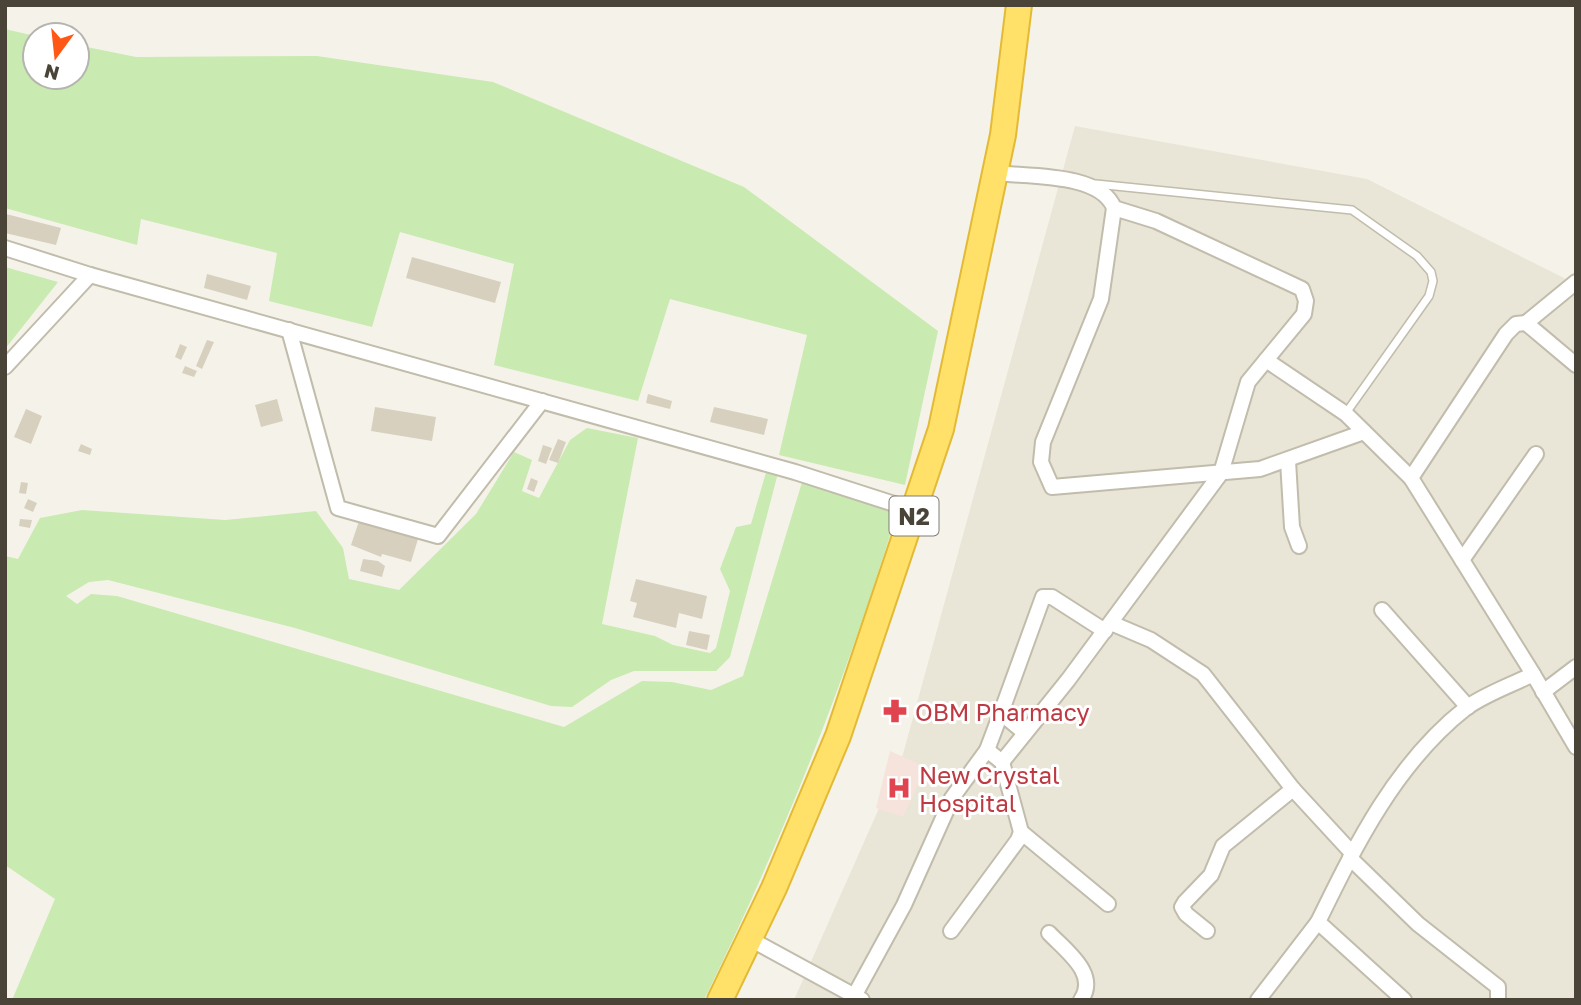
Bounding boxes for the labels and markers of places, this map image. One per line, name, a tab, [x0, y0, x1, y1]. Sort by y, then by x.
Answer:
pharmacy icon: OBM Pharmacy	[881, 697, 909, 725]
place label: OBM Pharmacy	[915, 697, 1090, 726]
place label: New Crystal Hospital	[919, 760, 1060, 817]
hospital icon: New Crystal Hospital	[885, 774, 913, 802]

